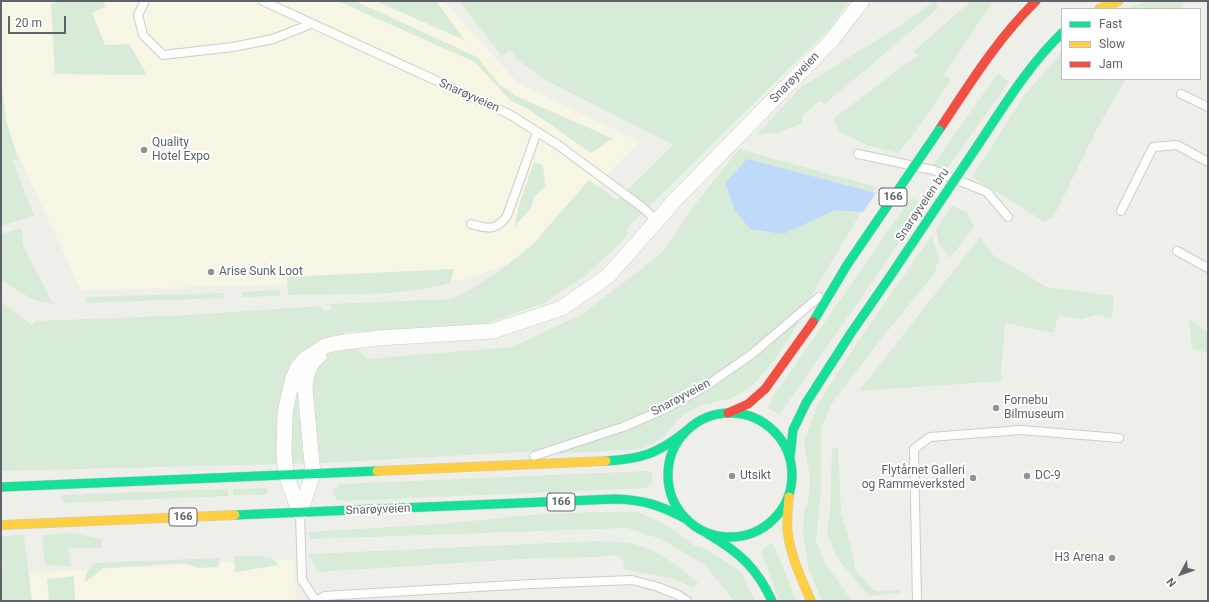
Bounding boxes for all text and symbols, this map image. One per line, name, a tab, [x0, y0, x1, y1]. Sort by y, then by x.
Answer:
scale bar	[10, 8, 68, 34]
legend	[1061, 8, 1201, 80]
text: 20 m	[15, 16, 42, 30]
text: Fast	[1099, 17, 1122, 31]
text: Slow	[1099, 37, 1125, 51]
street label: Snarøyveien	[767, 50, 823, 106]
text: Jam	[1099, 57, 1123, 71]
street label: Snarøyveien	[436, 76, 502, 116]
place label: Quality Hotel Expo	[152, 136, 210, 164]
marker: Quality Hotel Expo	[139, 145, 149, 155]
street label: Snarøyveien bru	[893, 166, 953, 244]
road number: 166	[879, 188, 907, 206]
place label: Arise Sunk Loot	[219, 265, 303, 279]
marker: Arise Sunk Loot	[206, 267, 216, 277]
street label: Snarøyveien	[649, 376, 713, 420]
place label: Fornebu Bilmuseum	[1004, 394, 1064, 422]
marker: Fornebu Bilmuseum	[991, 403, 1001, 413]
place label: Flytårnet Galleri og Rammeverksted	[862, 464, 965, 492]
place label: Utsikt	[740, 469, 771, 483]
place label: DC‑9	[1035, 469, 1061, 483]
marker: Utsikt	[727, 471, 737, 481]
marker: DC‑9	[1022, 471, 1032, 481]
marker: Flytårnet Galleri og Rammeverksted	[968, 473, 978, 483]
road number: 166	[547, 493, 575, 511]
street label: Snarøyveien	[345, 502, 411, 518]
road number: 166	[169, 508, 197, 526]
place label: H3 Arena	[1054, 551, 1104, 565]
marker: H3 Arena	[1107, 553, 1117, 563]
north arrow	[1161, 554, 1201, 594]
text: N	[1164, 575, 1179, 589]

